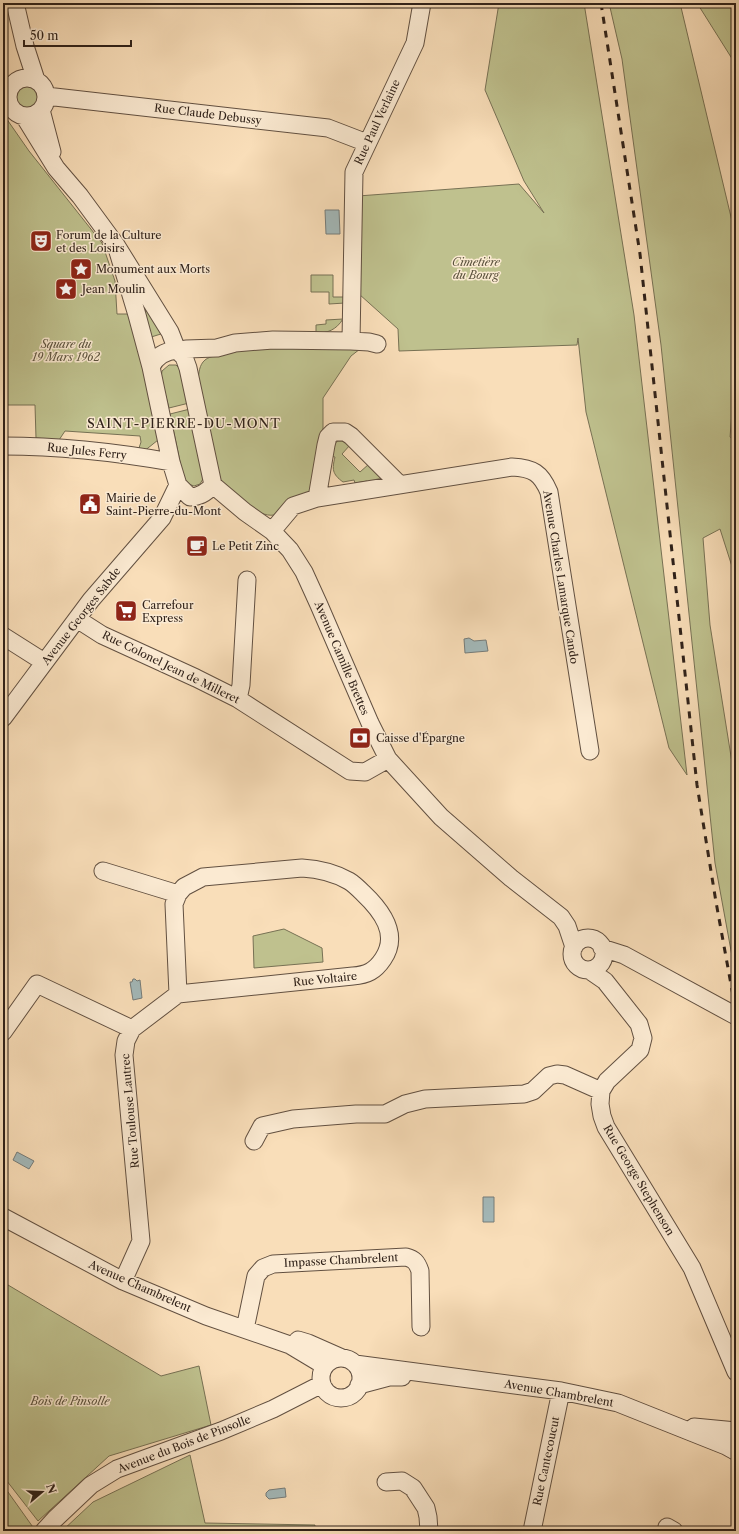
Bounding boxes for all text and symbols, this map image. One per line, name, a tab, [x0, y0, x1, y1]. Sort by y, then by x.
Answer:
scale bar	[24, 22, 131, 48]
text: 50 m	[30, 28, 59, 43]
street label: Rue Paul Verlaine	[351, 77, 403, 167]
street label: Rue Claude Debussy	[153, 100, 263, 128]
theatre icon: Forum de la Culture et des Loisirs	[28, 228, 54, 254]
place label: Forum de la Culture et des Loisirs	[56, 228, 162, 255]
park label: Cimetière du Bourg	[452, 255, 501, 282]
place icon: Monument aux Morts	[68, 256, 94, 282]
place label: Monument aux Morts	[96, 262, 210, 276]
place icon: Jean Moulin	[53, 276, 79, 302]
place label: Jean Moulin	[80, 282, 146, 296]
park label: Square du 19 Mars 1962	[31, 337, 101, 364]
district label: SAINT-PIERRE-DU-MONT	[87, 415, 281, 431]
street label: Rue Jules Ferry	[47, 440, 128, 462]
street label: Avenue Charles Lamarque Cando	[540, 488, 582, 665]
public building icon: Mairie de Saint-Pierre-du-Mont	[77, 491, 103, 517]
place label: Mairie de Saint-Pierre-du-Mont	[106, 491, 221, 518]
cafe icon: Le Petit Zinc	[184, 533, 210, 559]
place label: Le Petit Zinc	[212, 539, 279, 553]
street label: Avenue Georges Sabde	[38, 564, 123, 668]
supermarket icon: Carrefour Express	[113, 598, 139, 624]
place label: Carrefour Express	[142, 598, 194, 625]
street label: Avenue Camille Brettes	[311, 598, 372, 717]
street label: Rue Colonel Jean de Milleret	[100, 628, 242, 707]
bank icon: Caisse d'Épargne	[347, 725, 373, 751]
place label: Caisse d'Épargne	[376, 731, 465, 745]
street label: Rue Voltaire	[292, 969, 358, 989]
street label: Rue Toulouse Lautrec	[118, 1053, 142, 1169]
street label: Rue George Stephenson	[600, 1122, 678, 1238]
street label: Impasse Chambrelent	[283, 1250, 399, 1270]
street label: Avenue Chambrelent	[86, 1257, 194, 1315]
street label: Avenue Chambrelent	[502, 1376, 615, 1410]
park label: Bois de Pinsolle	[29, 1394, 110, 1408]
street label: Avenue du Bois de Pinsolle	[115, 1412, 253, 1476]
street label: Rue Cantecoucut	[530, 1415, 562, 1507]
north arrow	[22, 1472, 62, 1512]
text: N	[43, 1482, 60, 1496]

